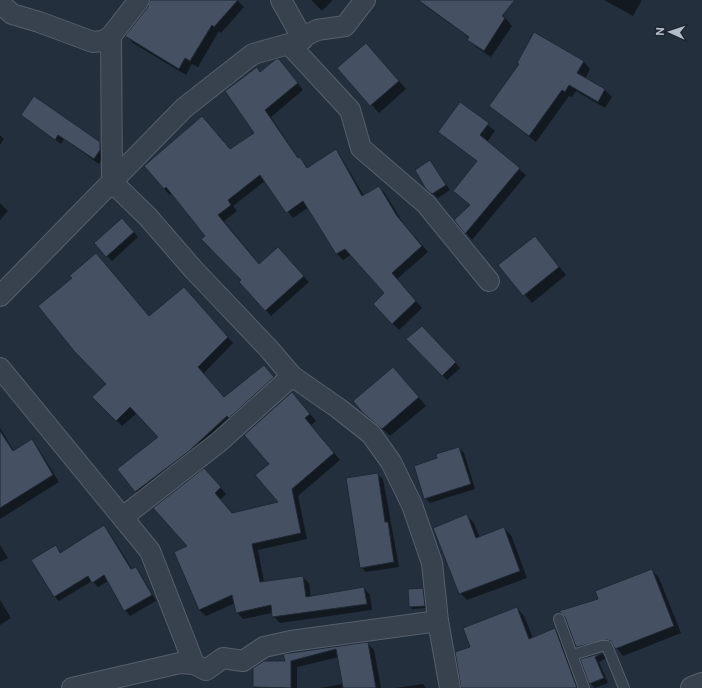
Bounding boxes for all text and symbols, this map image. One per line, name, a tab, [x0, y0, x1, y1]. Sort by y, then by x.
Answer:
north arrow	[650, 12, 690, 52]
text: N	[654, 27, 666, 36]

